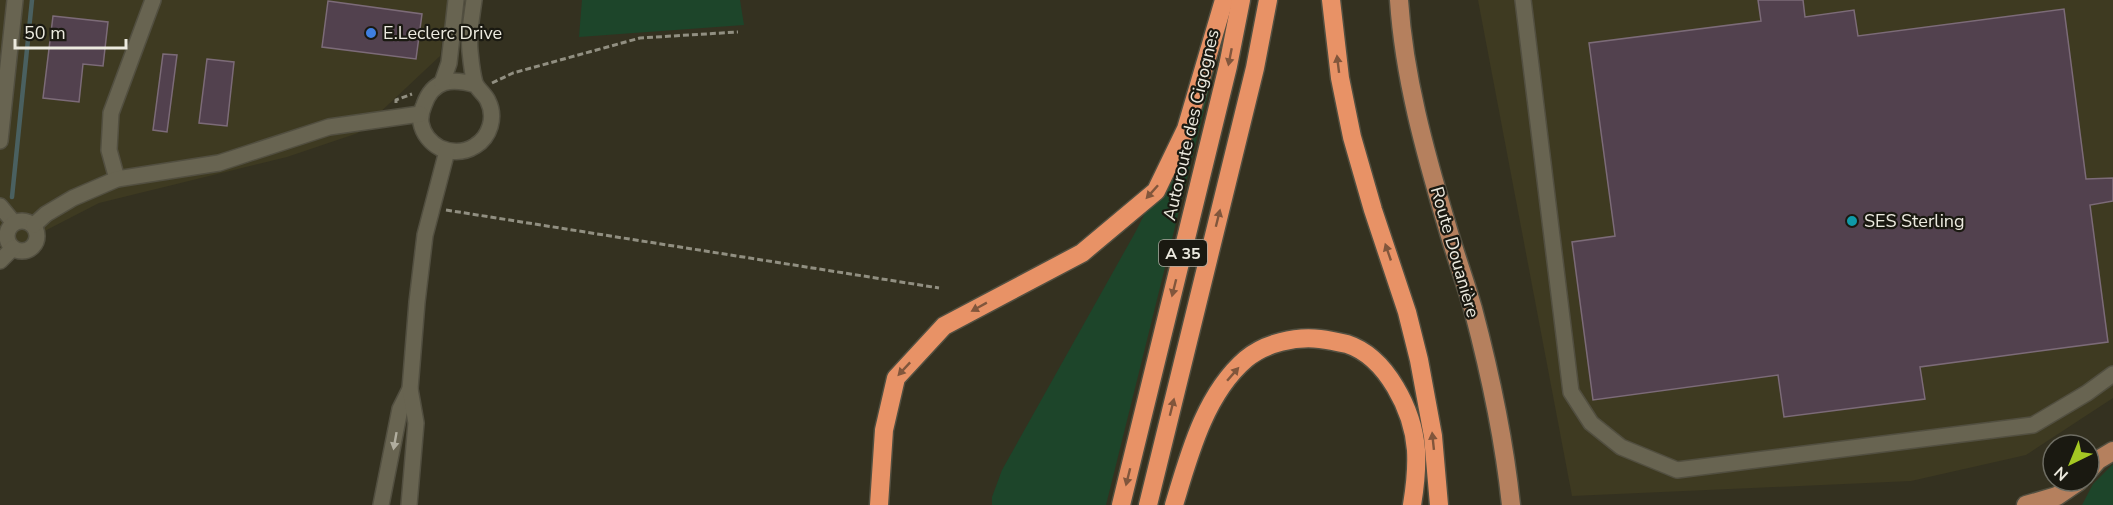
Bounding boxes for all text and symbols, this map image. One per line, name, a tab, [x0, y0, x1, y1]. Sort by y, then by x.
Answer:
scale bar	[15, 12, 126, 50]
text: 50 m	[24, 21, 66, 45]
place label: E.Leclerc Drive	[383, 21, 502, 45]
marker: E.Leclerc Drive	[364, 26, 378, 40]
street label: Autoroute des Cigognes	[1157, 27, 1225, 223]
one-way arrow	[1225, 48, 1234, 67]
one-way arrow	[1333, 54, 1343, 73]
street label: Route Douanière	[1425, 184, 1485, 320]
one-way arrow	[1145, 185, 1159, 200]
one-way arrow	[1214, 209, 1224, 227]
place label: SES Sterling	[1864, 209, 1965, 233]
marker: SES Sterling	[1845, 214, 1859, 228]
road number: A 35	[1159, 240, 1207, 266]
one-way arrow	[1382, 243, 1392, 261]
one-way arrow	[1169, 279, 1179, 297]
one-way arrow	[970, 302, 987, 312]
one-way arrow	[898, 361, 912, 375]
one-way arrow	[1226, 367, 1239, 382]
one-way arrow	[1167, 398, 1177, 417]
one-way arrow	[390, 432, 399, 451]
one-way arrow	[1429, 432, 1438, 451]
north arrow	[2041, 433, 2101, 493]
text: N	[2050, 461, 2073, 485]
one-way arrow	[1123, 468, 1133, 486]

